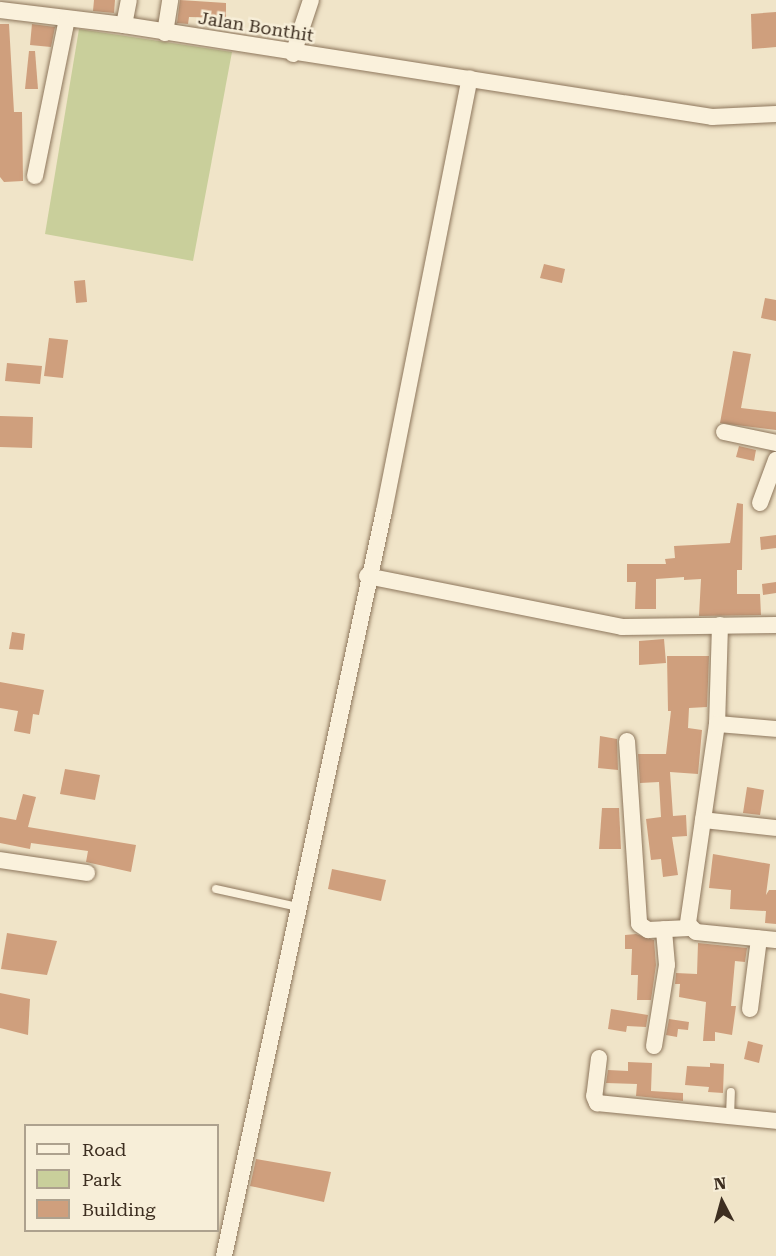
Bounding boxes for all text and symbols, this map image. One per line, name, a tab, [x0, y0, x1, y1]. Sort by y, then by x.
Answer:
street label: Jalan Bonthit	[197, 7, 315, 47]
legend	[24, 1124, 219, 1232]
text: Road	[82, 1139, 126, 1160]
text: Park	[82, 1169, 122, 1190]
north arrow	[692, 1172, 752, 1232]
text: N	[713, 1174, 727, 1194]
text: Building	[82, 1199, 156, 1220]

